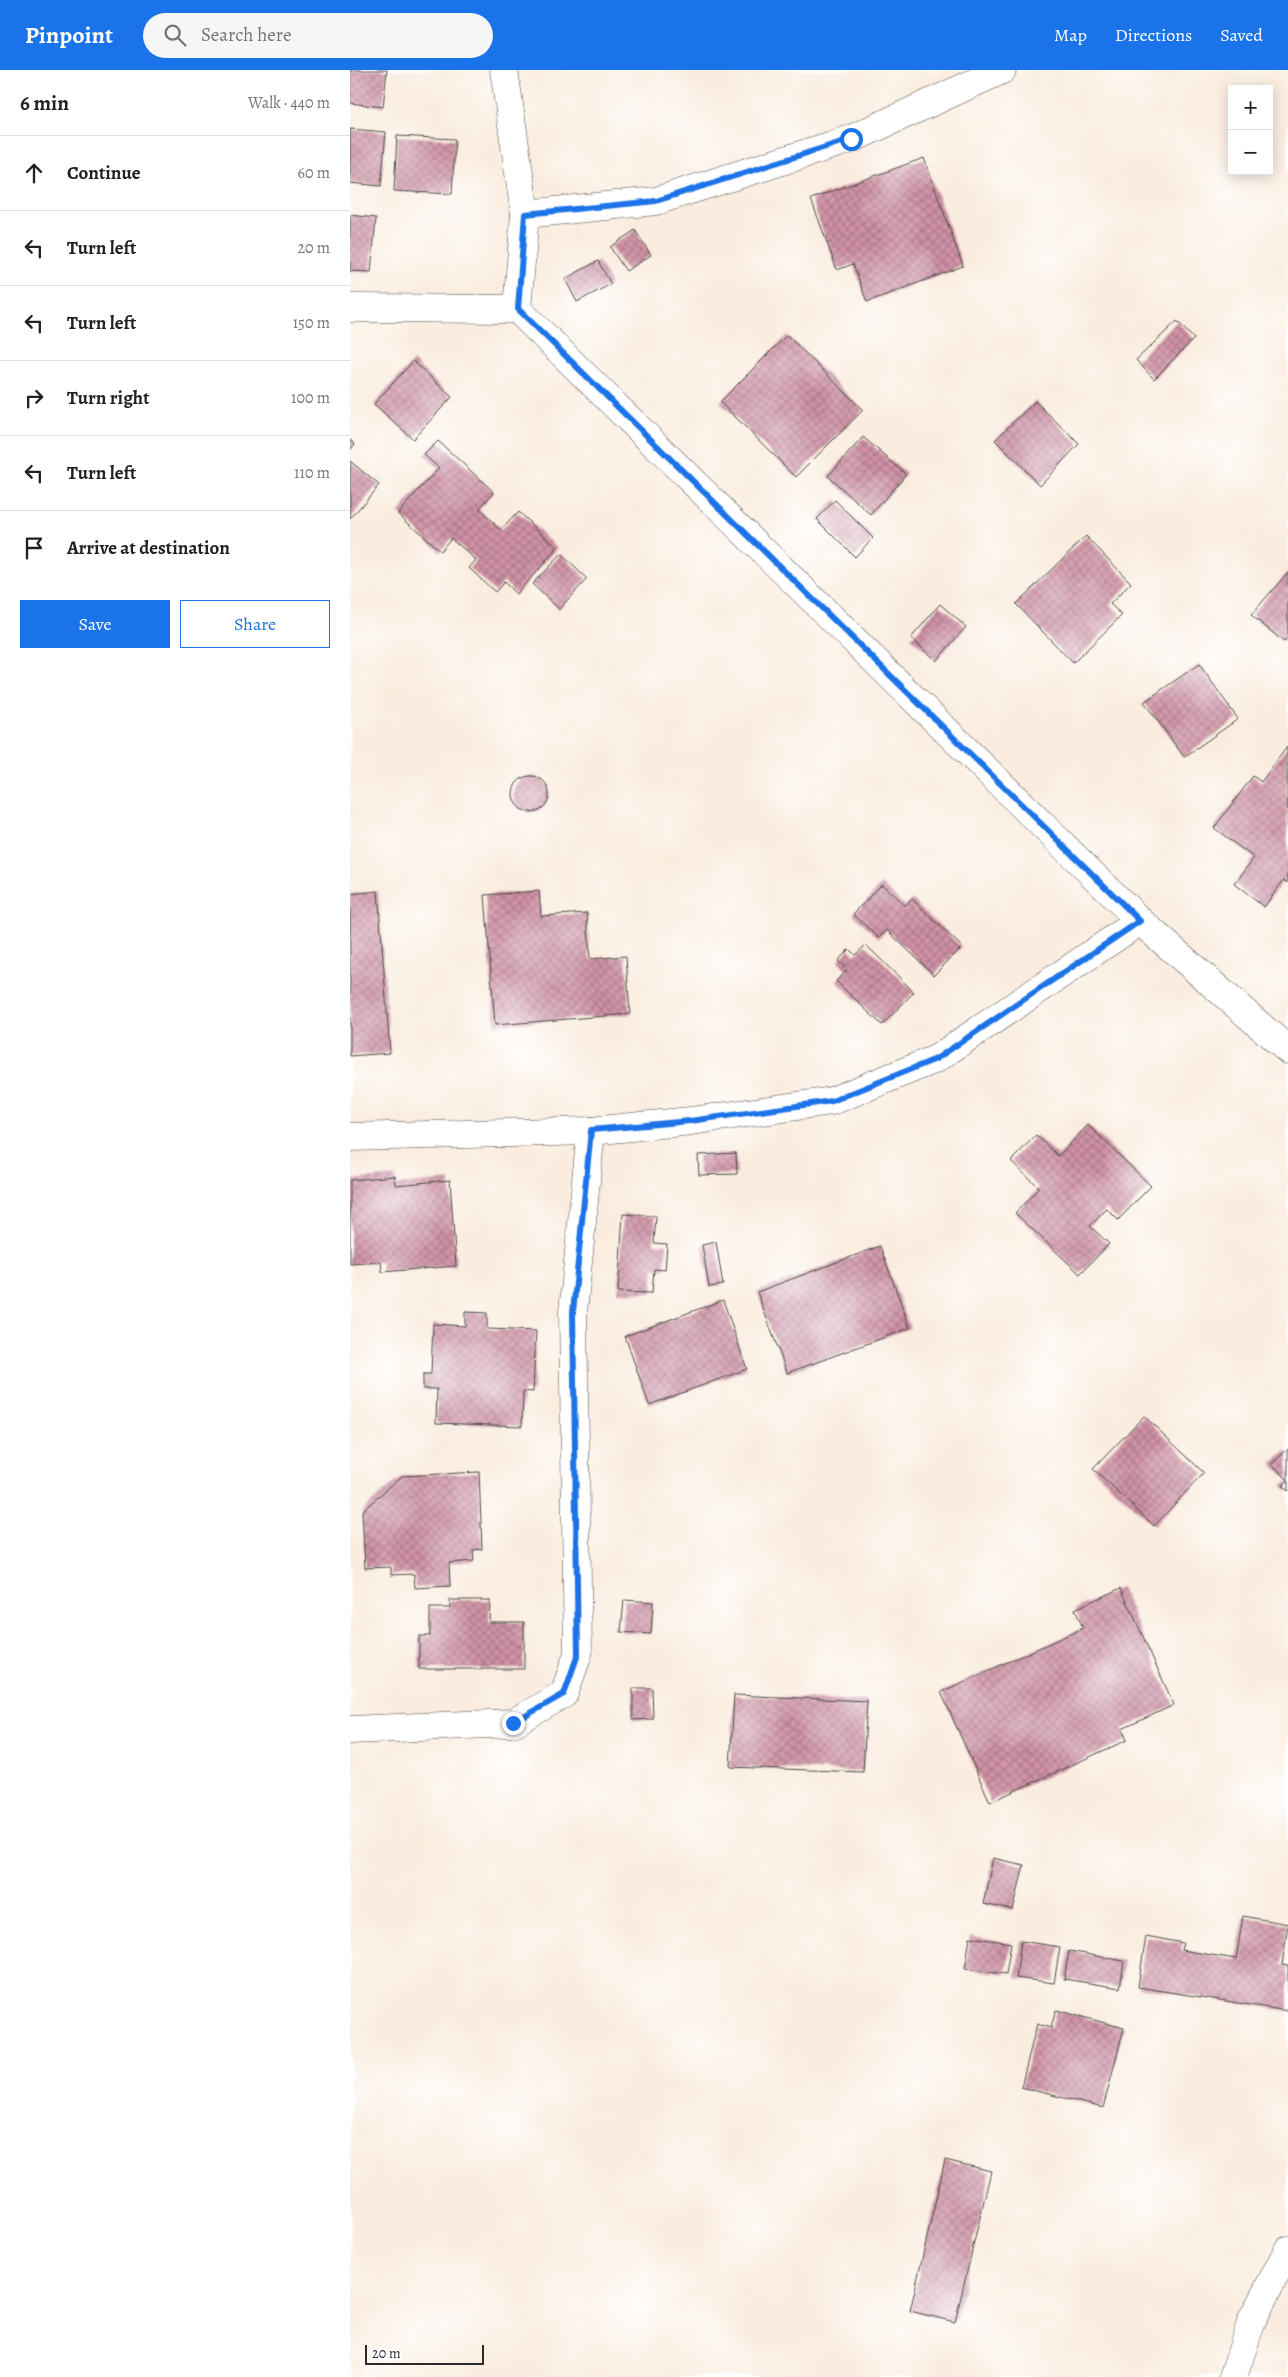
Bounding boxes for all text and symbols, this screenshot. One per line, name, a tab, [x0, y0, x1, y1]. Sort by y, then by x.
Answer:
search box	[143, 13, 493, 58]
text: Pinpoint	[25, 19, 113, 51]
icon: search	[161, 21, 189, 49]
text: Search here	[201, 22, 291, 48]
text: Map	[1054, 23, 1087, 47]
text: Directions	[1115, 23, 1192, 47]
text: Saved	[1220, 23, 1263, 47]
map controls	[1228, 85, 1273, 175]
button: +	[1228, 85, 1273, 130]
text: 6 min	[20, 89, 69, 117]
text: Walk · 440 m	[248, 92, 330, 114]
route start	[840, 128, 863, 151]
button: −	[1228, 130, 1273, 175]
icon: ahead	[20, 159, 48, 187]
text: Continue	[67, 160, 141, 186]
text: 60 m	[298, 162, 330, 184]
icon: left	[20, 234, 48, 262]
text: Turn left	[67, 235, 136, 261]
text: 20 m	[297, 237, 330, 259]
icon: left	[20, 309, 48, 337]
text: Turn left	[67, 310, 136, 336]
text: 150 m	[293, 312, 330, 334]
icon: right	[20, 384, 48, 412]
text: Turn right	[67, 385, 149, 411]
text: 100 m	[291, 387, 330, 409]
icon: left	[20, 459, 48, 487]
text: Turn left	[67, 460, 136, 486]
text: 110 m	[294, 462, 330, 484]
icon: arrive	[20, 534, 48, 562]
text: Arrive at destination	[67, 535, 230, 561]
button: Save	[20, 600, 170, 648]
button: Share	[180, 600, 330, 648]
route end	[502, 1712, 525, 1735]
scale bar	[365, 2342, 484, 2365]
text: 20 m	[372, 2344, 401, 2363]

